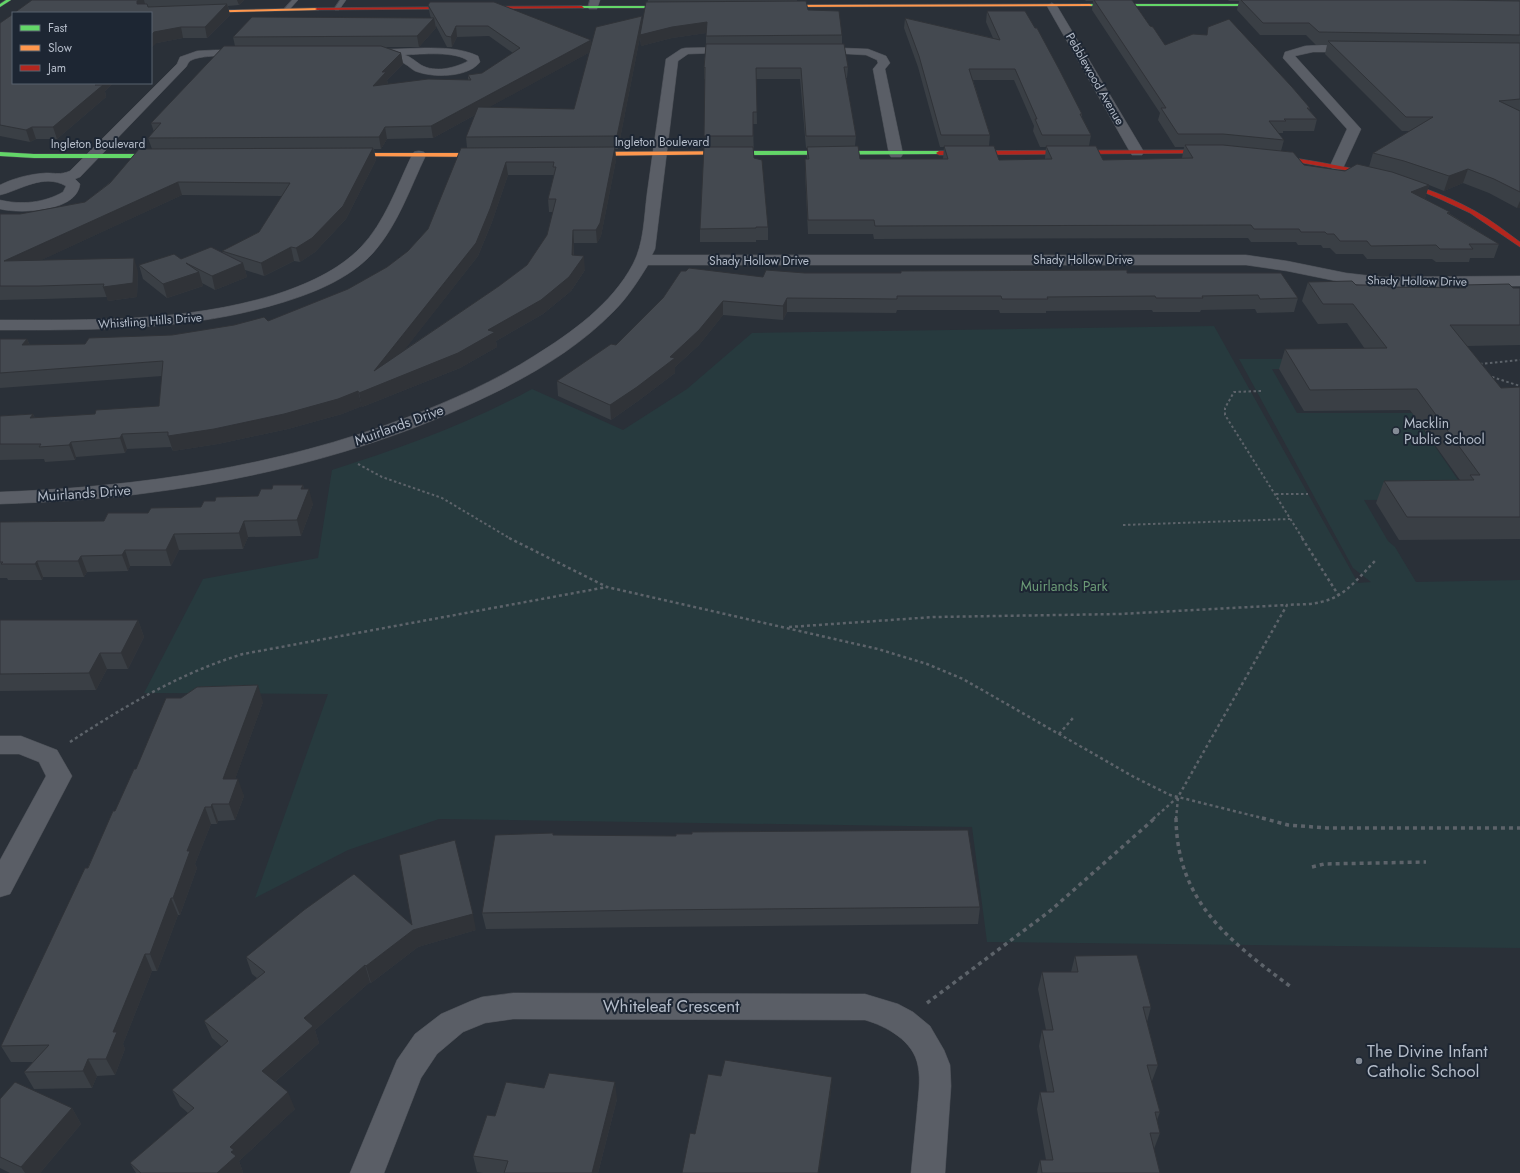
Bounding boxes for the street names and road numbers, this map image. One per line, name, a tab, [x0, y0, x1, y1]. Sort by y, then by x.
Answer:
street label: Pebblewood Avenue	[1061, 30, 1129, 128]
street label: Ingleton Boulevard	[615, 133, 709, 151]
street label: Ingleton Boulevard	[51, 135, 145, 153]
street label: Shady Hollow Drive	[1033, 251, 1133, 269]
street label: Shady Hollow Drive	[709, 252, 809, 270]
street label: Shady Hollow Drive	[1367, 271, 1467, 291]
street label: Whistling Hills Drive	[98, 308, 202, 334]
street label: Muirlands Drive	[352, 400, 446, 450]
street label: Muirlands Drive	[37, 480, 131, 506]
street label: Whiteleaf Crescent	[603, 994, 739, 1018]

